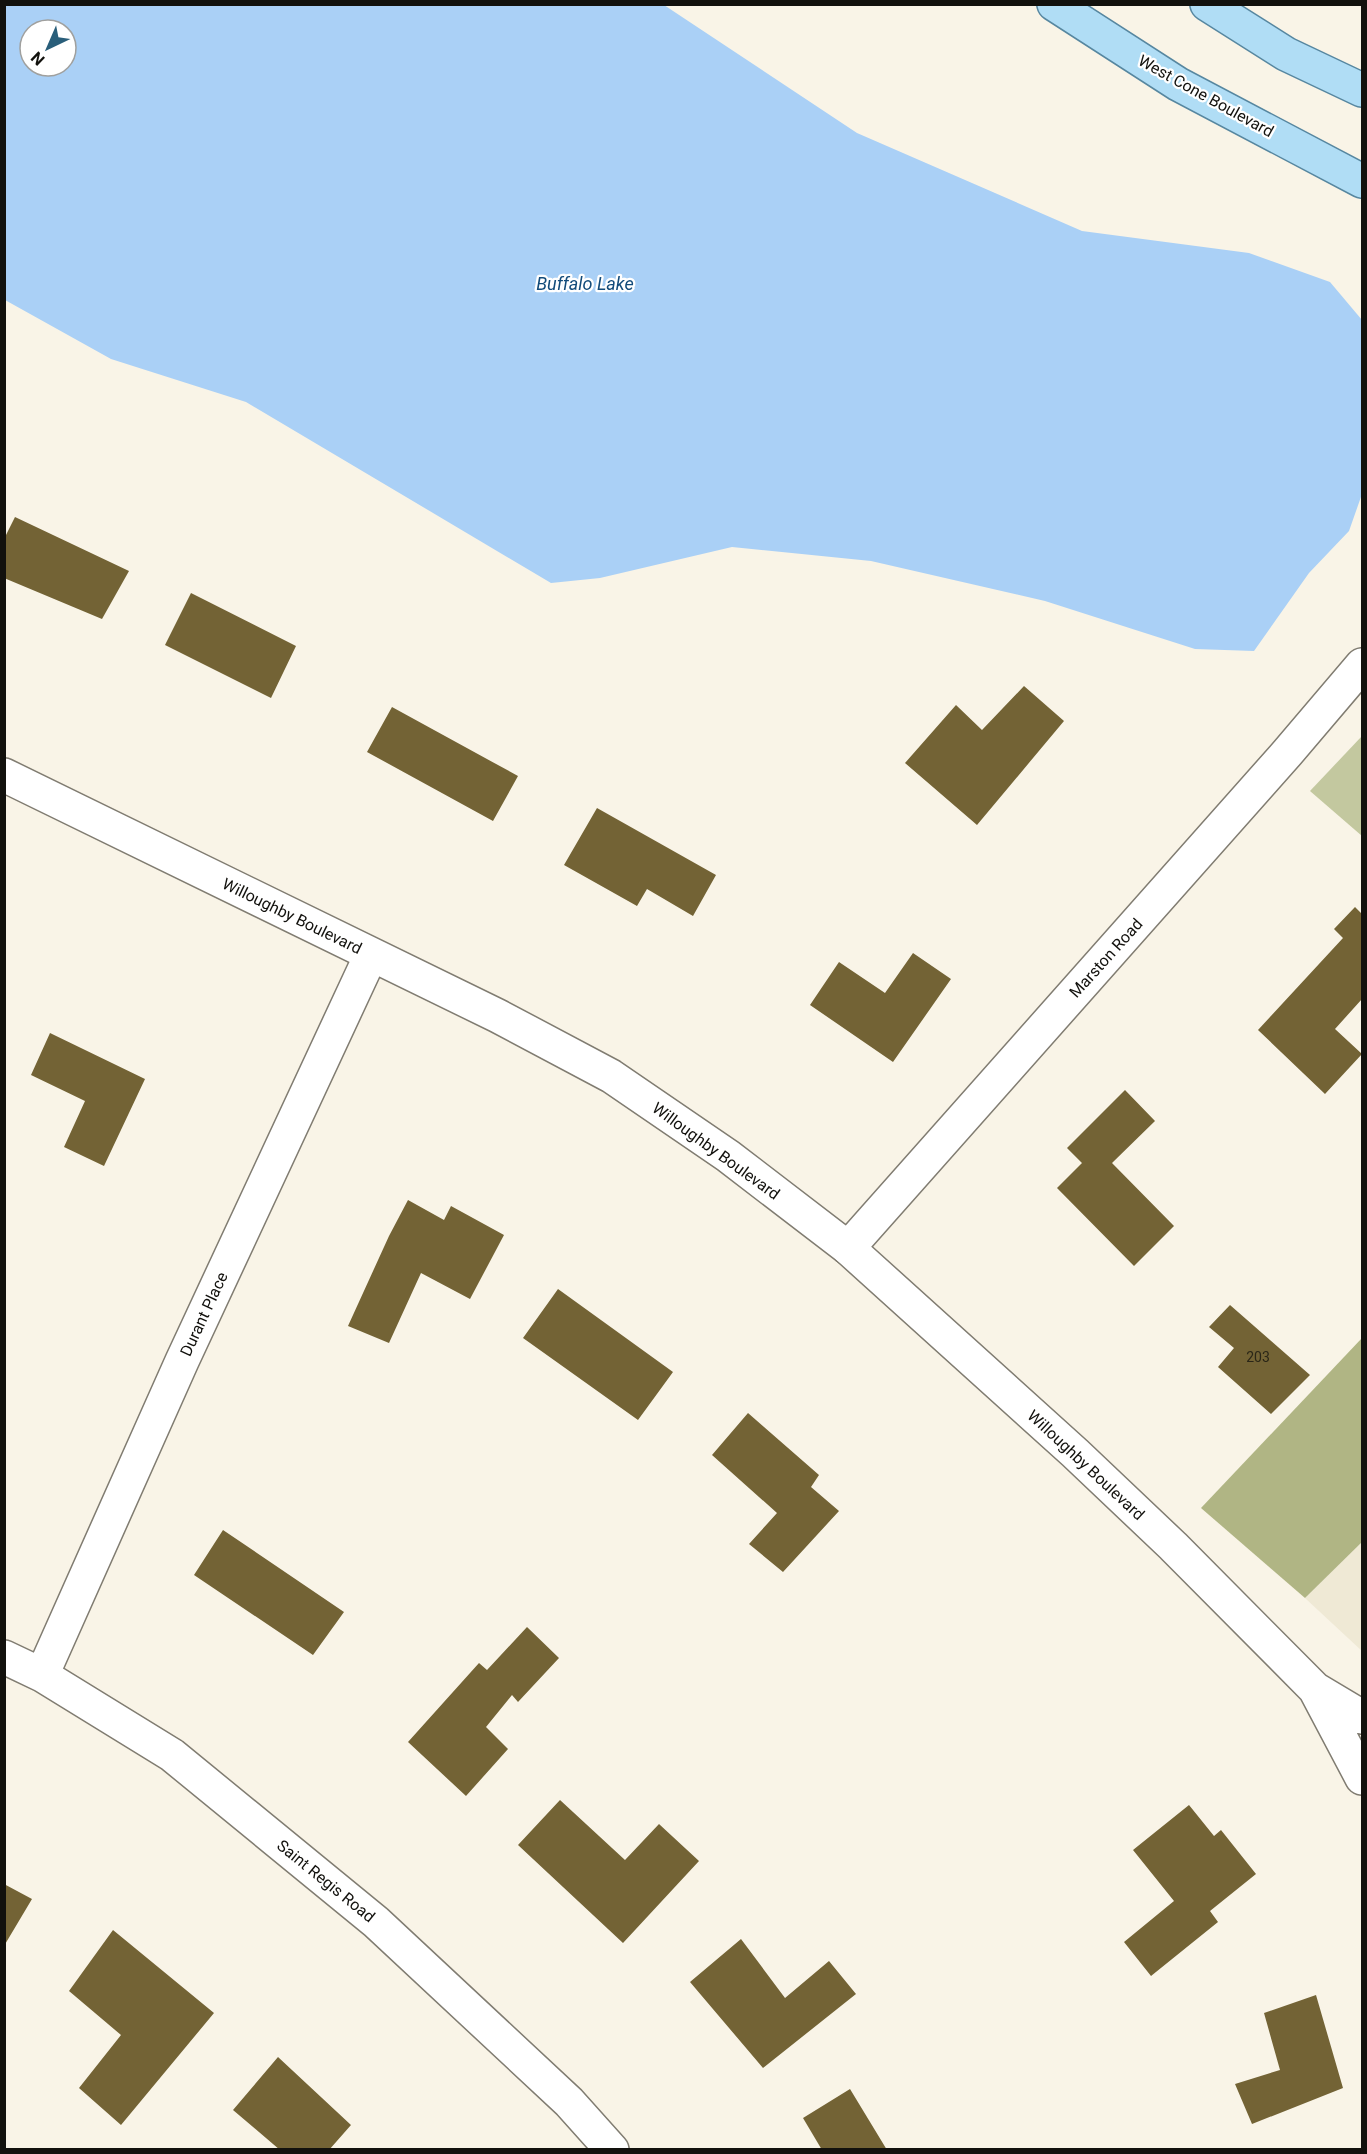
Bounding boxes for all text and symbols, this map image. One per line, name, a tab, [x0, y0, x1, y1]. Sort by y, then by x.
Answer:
north arrow	[18, 18, 78, 78]
text: N	[27, 48, 49, 69]
street label: West Cone Boulevard	[1135, 51, 1277, 141]
water label: Buffalo Lake	[536, 273, 634, 294]
street label: Willoughby Boulevard	[219, 874, 365, 958]
street label: Marston Road	[1065, 914, 1147, 1002]
street label: Willoughby Boulevard	[649, 1098, 783, 1204]
street label: Durant Place	[176, 1269, 232, 1359]
house number: 203	[1246, 1349, 1270, 1365]
street label: Willoughby Boulevard	[1024, 1406, 1148, 1524]
street label: Saint Regis Road	[273, 1836, 379, 1926]

